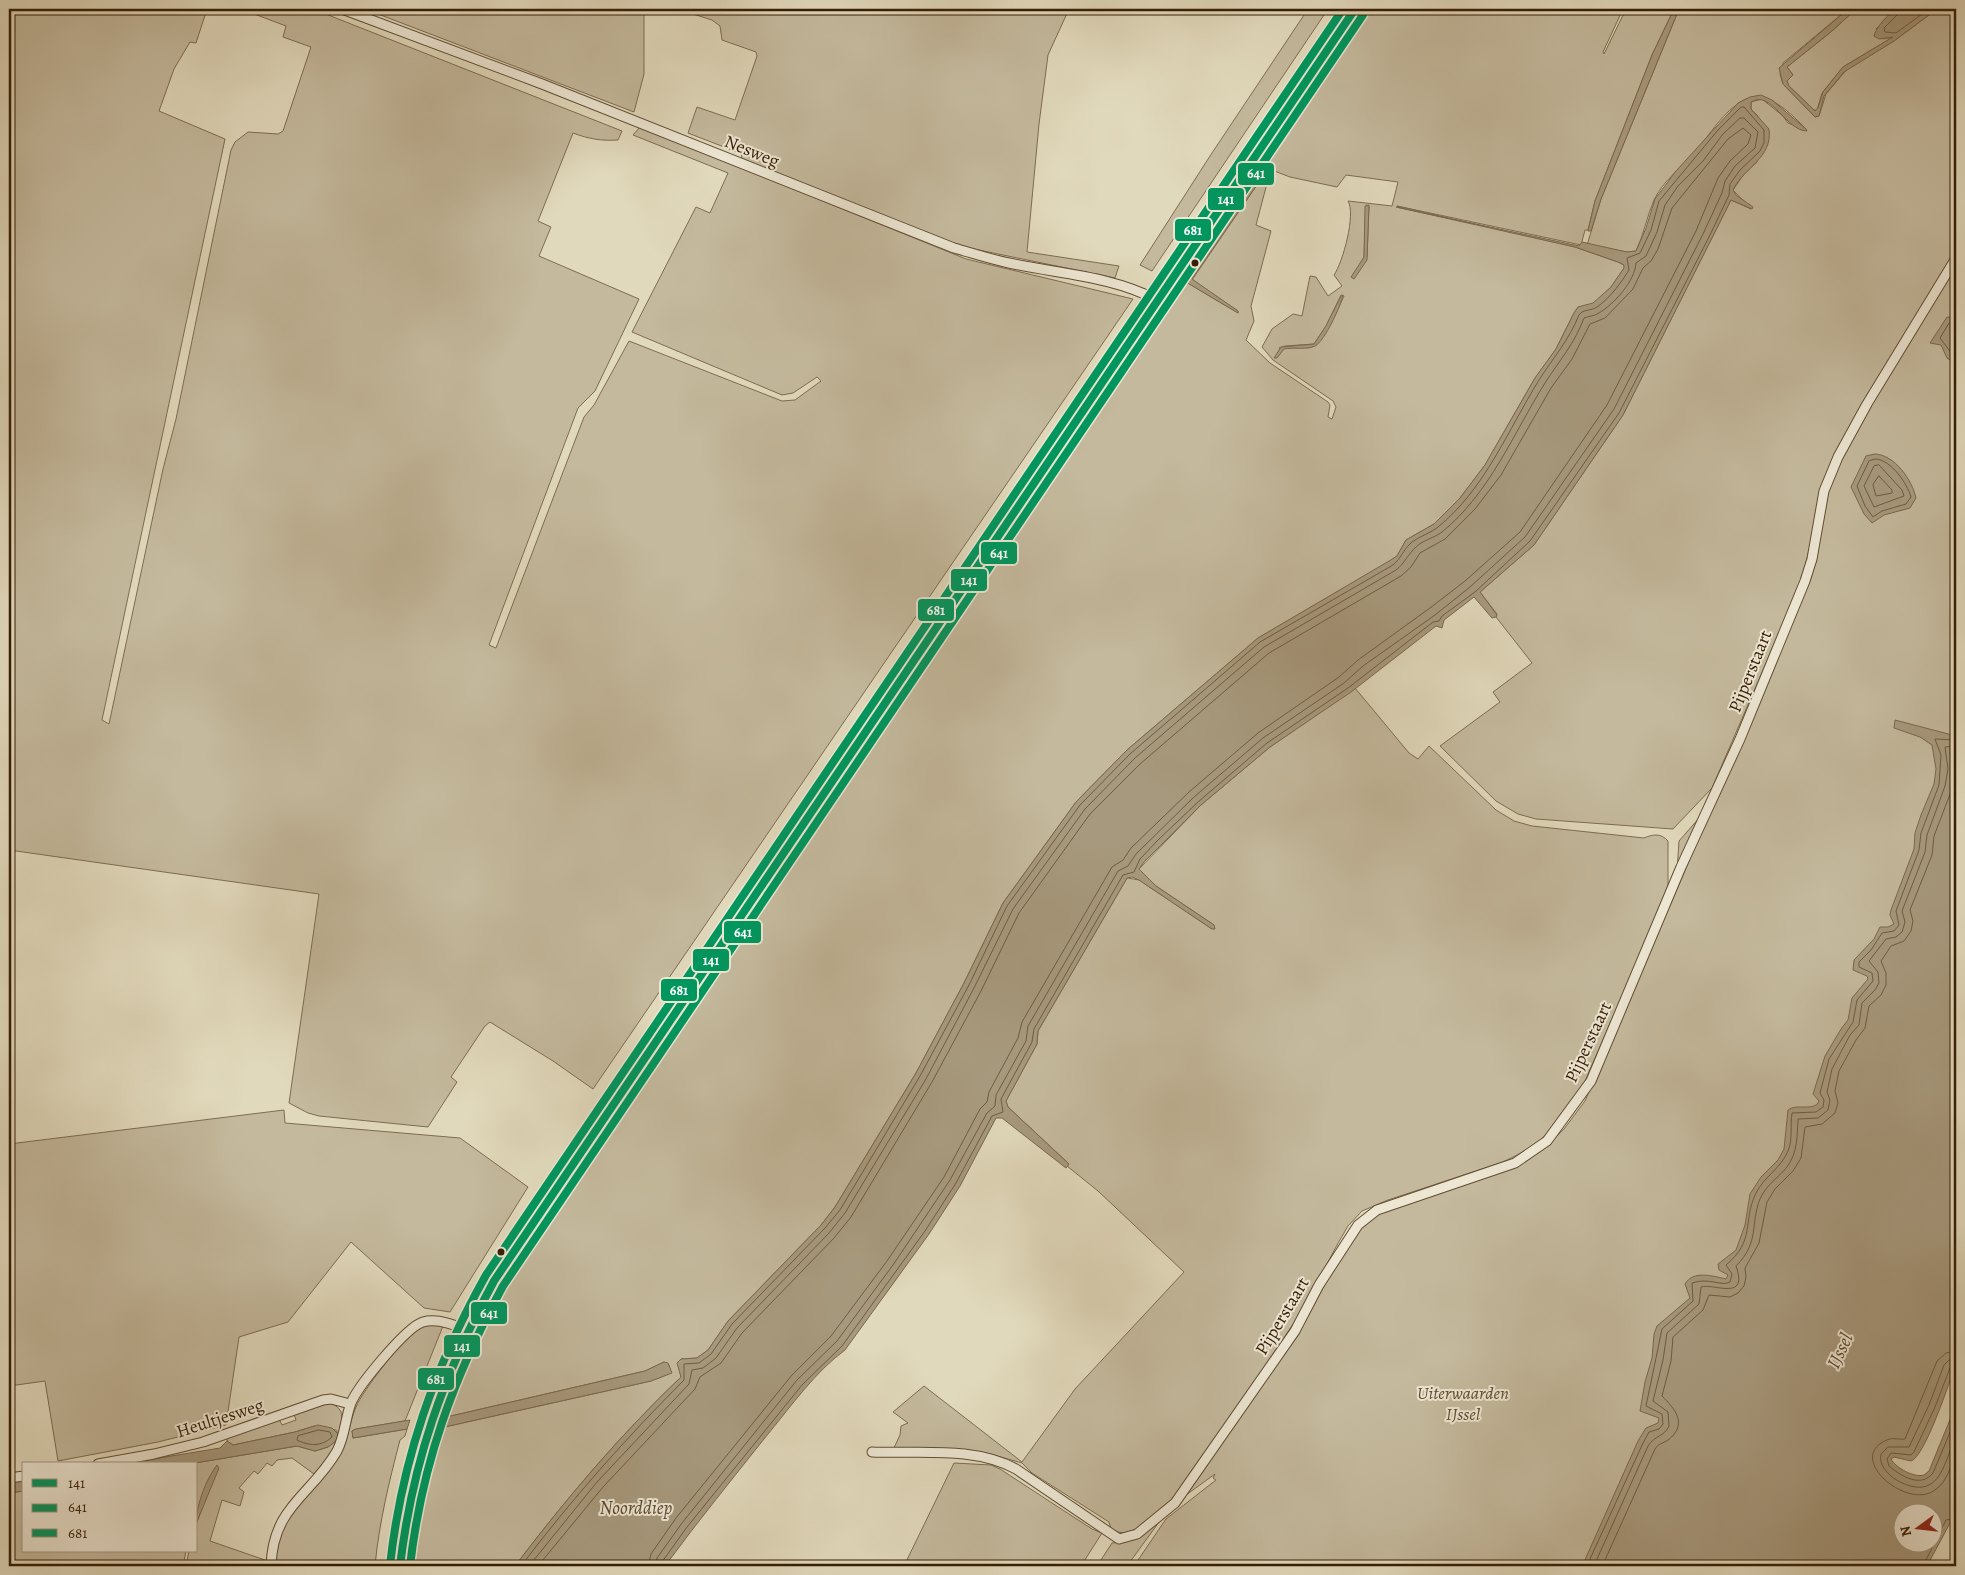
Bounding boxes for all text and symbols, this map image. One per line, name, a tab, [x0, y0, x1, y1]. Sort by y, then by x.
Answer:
street label: Nesweg	[721, 129, 783, 173]
line badge: 641	[1237, 162, 1275, 186]
text: 641	[1247, 164, 1265, 183]
line badge: 141	[1207, 187, 1245, 211]
text: 141	[1218, 190, 1234, 209]
line badge: 681	[1174, 218, 1212, 242]
text: 681	[1184, 221, 1202, 240]
unlabelled marker	[1190, 258, 1200, 268]
line badge: 641	[980, 541, 1018, 565]
text: 641	[990, 544, 1008, 563]
line badge: 141	[950, 568, 988, 592]
text: 141	[961, 571, 977, 590]
line badge: 681	[917, 598, 955, 622]
text: 681	[927, 601, 945, 620]
street label: Pijperstaart	[1723, 626, 1777, 716]
line badge: 641	[723, 920, 762, 944]
text: 641	[734, 923, 752, 942]
line badge: 141	[692, 948, 730, 972]
text: 141	[703, 951, 719, 970]
line badge: 681	[660, 978, 698, 1002]
text: 681	[670, 981, 688, 1000]
street label: Pijperstaart	[1559, 998, 1617, 1086]
unlabelled marker	[496, 1247, 506, 1257]
street label: Pijperstaart	[1249, 1273, 1315, 1359]
line badge: 641	[470, 1301, 508, 1325]
text: 641	[480, 1304, 498, 1323]
water label: IJssel	[1820, 1329, 1860, 1373]
line badge: 141	[443, 1334, 481, 1358]
text: 141	[454, 1337, 470, 1356]
line badge: 681	[417, 1367, 455, 1391]
text: 681	[427, 1370, 445, 1389]
park label: Uiterwaarden IJssel	[1417, 1381, 1509, 1426]
street label: Heultjesweg	[173, 1393, 267, 1443]
legend	[22, 1462, 198, 1552]
text: 141	[68, 1473, 85, 1493]
water label: Noorddiep	[600, 1495, 673, 1521]
text: 641	[68, 1497, 87, 1517]
north arrow	[1892, 1502, 1942, 1552]
text: 681	[68, 1523, 87, 1543]
text: N	[1895, 1524, 1916, 1539]

